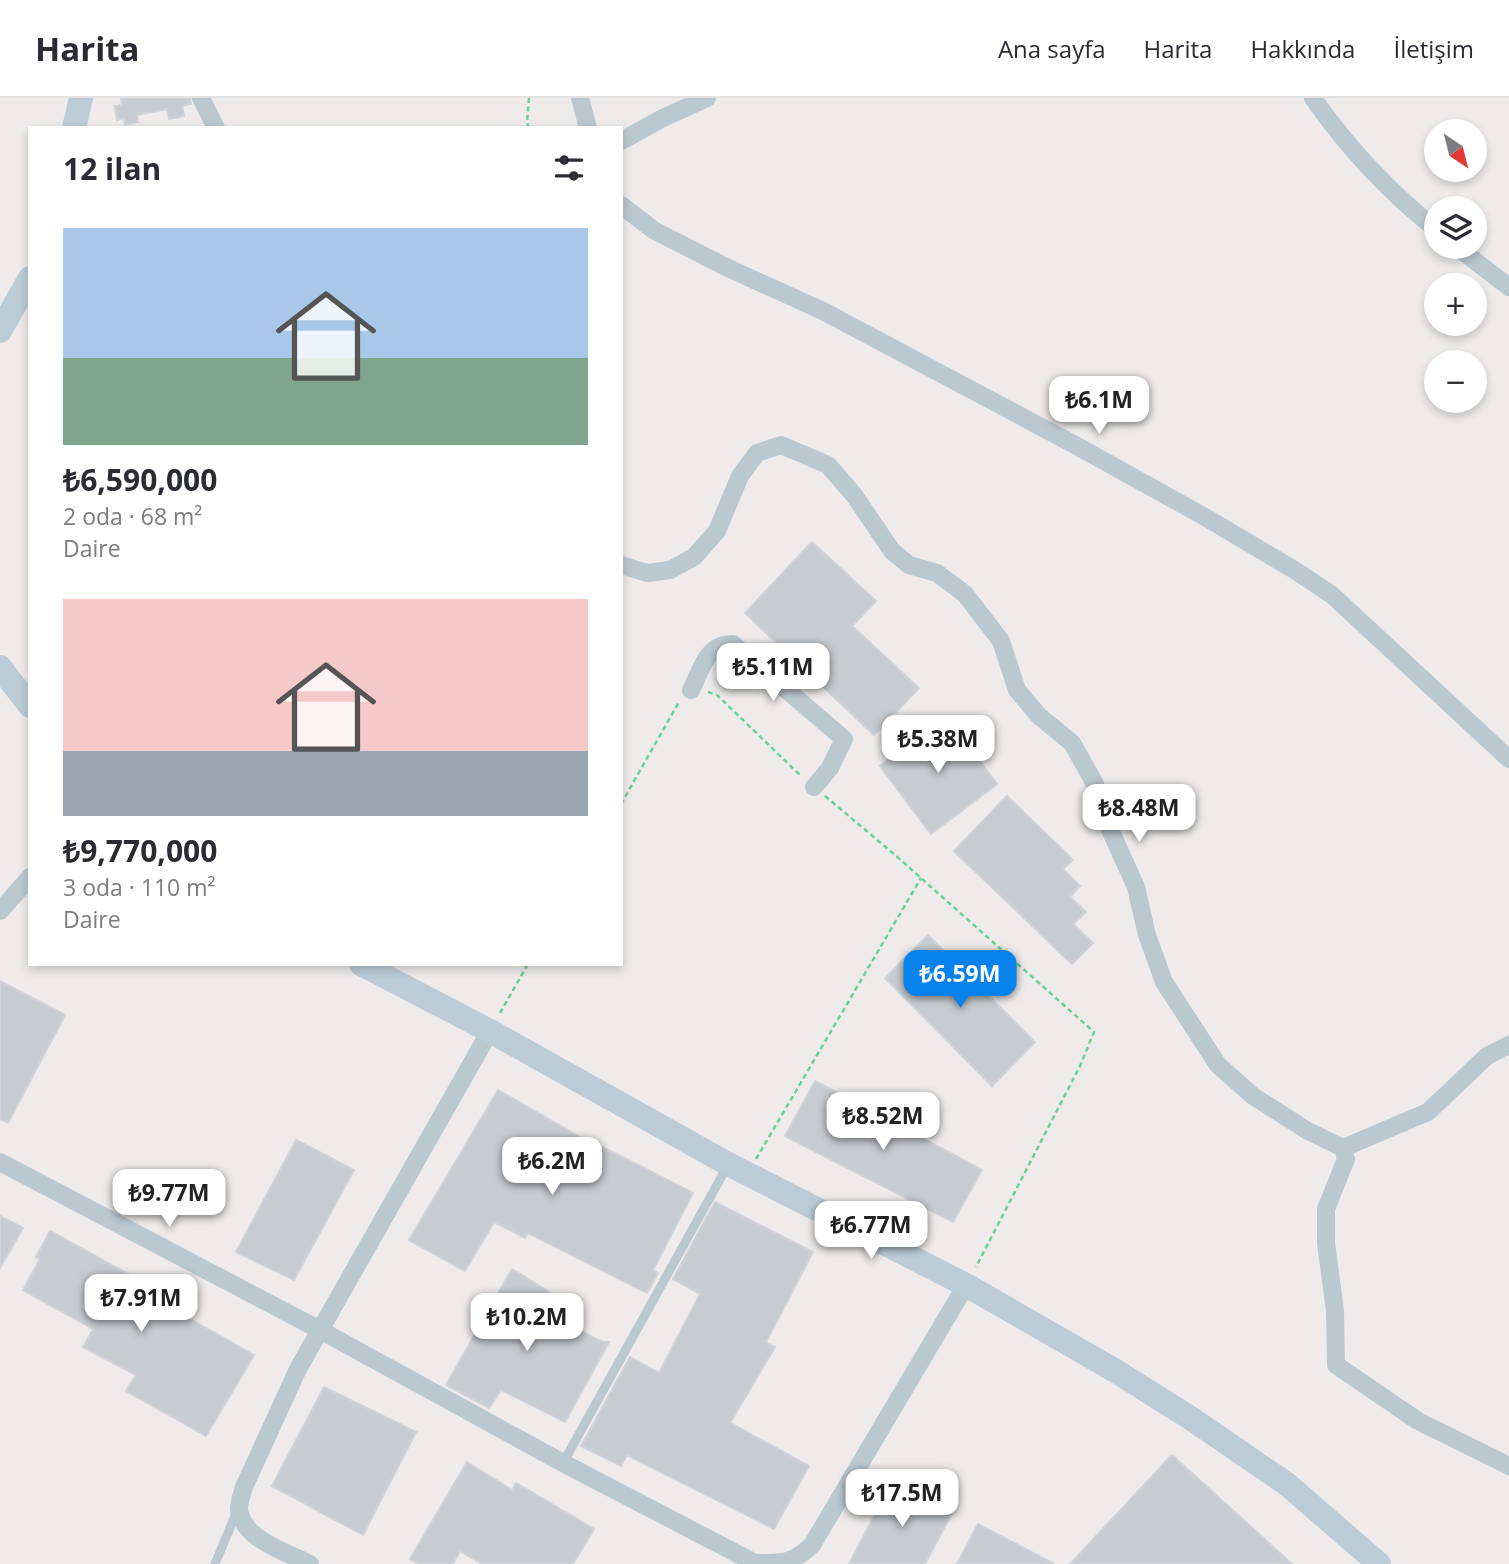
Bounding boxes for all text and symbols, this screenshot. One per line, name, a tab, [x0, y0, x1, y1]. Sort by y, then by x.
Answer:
text: Harita	[35, 26, 140, 71]
text: Ana sayfa	[998, 32, 1106, 65]
text: Harita	[1144, 32, 1212, 65]
text: Hakkında	[1250, 32, 1355, 65]
text: İletişim	[1393, 32, 1474, 65]
north arrow	[1424, 119, 1488, 182]
map controls	[1424, 119, 1487, 413]
text: 12 ilan	[63, 148, 161, 189]
icon: filters	[550, 149, 588, 187]
button: layers	[1424, 196, 1487, 259]
icon: home	[263, 273, 389, 399]
button: +	[1424, 273, 1487, 336]
button: −	[1424, 350, 1487, 413]
pin: ₺6.1M	[1050, 376, 1148, 436]
text: ₺6.1M	[1065, 383, 1133, 415]
text: ₺6,590,000	[63, 459, 217, 500]
text: 2 oda · 68 m²	[63, 500, 202, 532]
text: Daire	[63, 532, 121, 564]
icon: home	[263, 644, 389, 770]
pin: ₺5.11M	[716, 644, 830, 703]
text: ₺5.11M	[733, 650, 813, 682]
pin: ₺5.38M	[881, 716, 995, 775]
text: ₺5.38M	[898, 722, 978, 754]
pin: ₺8.48M	[1082, 784, 1196, 844]
text: ₺8.48M	[1099, 791, 1179, 823]
text: ₺9,770,000	[63, 830, 217, 871]
text: 3 oda · 110 m²	[63, 871, 216, 903]
text: Daire	[63, 903, 121, 935]
pin: ₺6.59M	[903, 950, 1017, 1010]
text: ₺6.59M	[920, 957, 1000, 989]
pin: ₺8.52M	[826, 1093, 940, 1152]
text: ₺8.52M	[843, 1099, 923, 1131]
pin: ₺6.2M	[503, 1138, 601, 1197]
text: ₺6.2M	[518, 1144, 586, 1176]
pin: ₺9.77M	[112, 1170, 226, 1229]
text: ₺9.77M	[129, 1176, 209, 1208]
pin: ₺6.77M	[814, 1202, 928, 1261]
text: ₺6.77M	[831, 1208, 911, 1240]
pin: ₺7.91M	[84, 1274, 198, 1334]
text: ₺7.91M	[101, 1281, 181, 1313]
pin: ₺10.2M	[470, 1294, 584, 1353]
text: ₺10.2M	[487, 1300, 567, 1332]
pin: ₺17.5M	[845, 1470, 959, 1529]
text: ₺17.5M	[862, 1476, 942, 1508]

